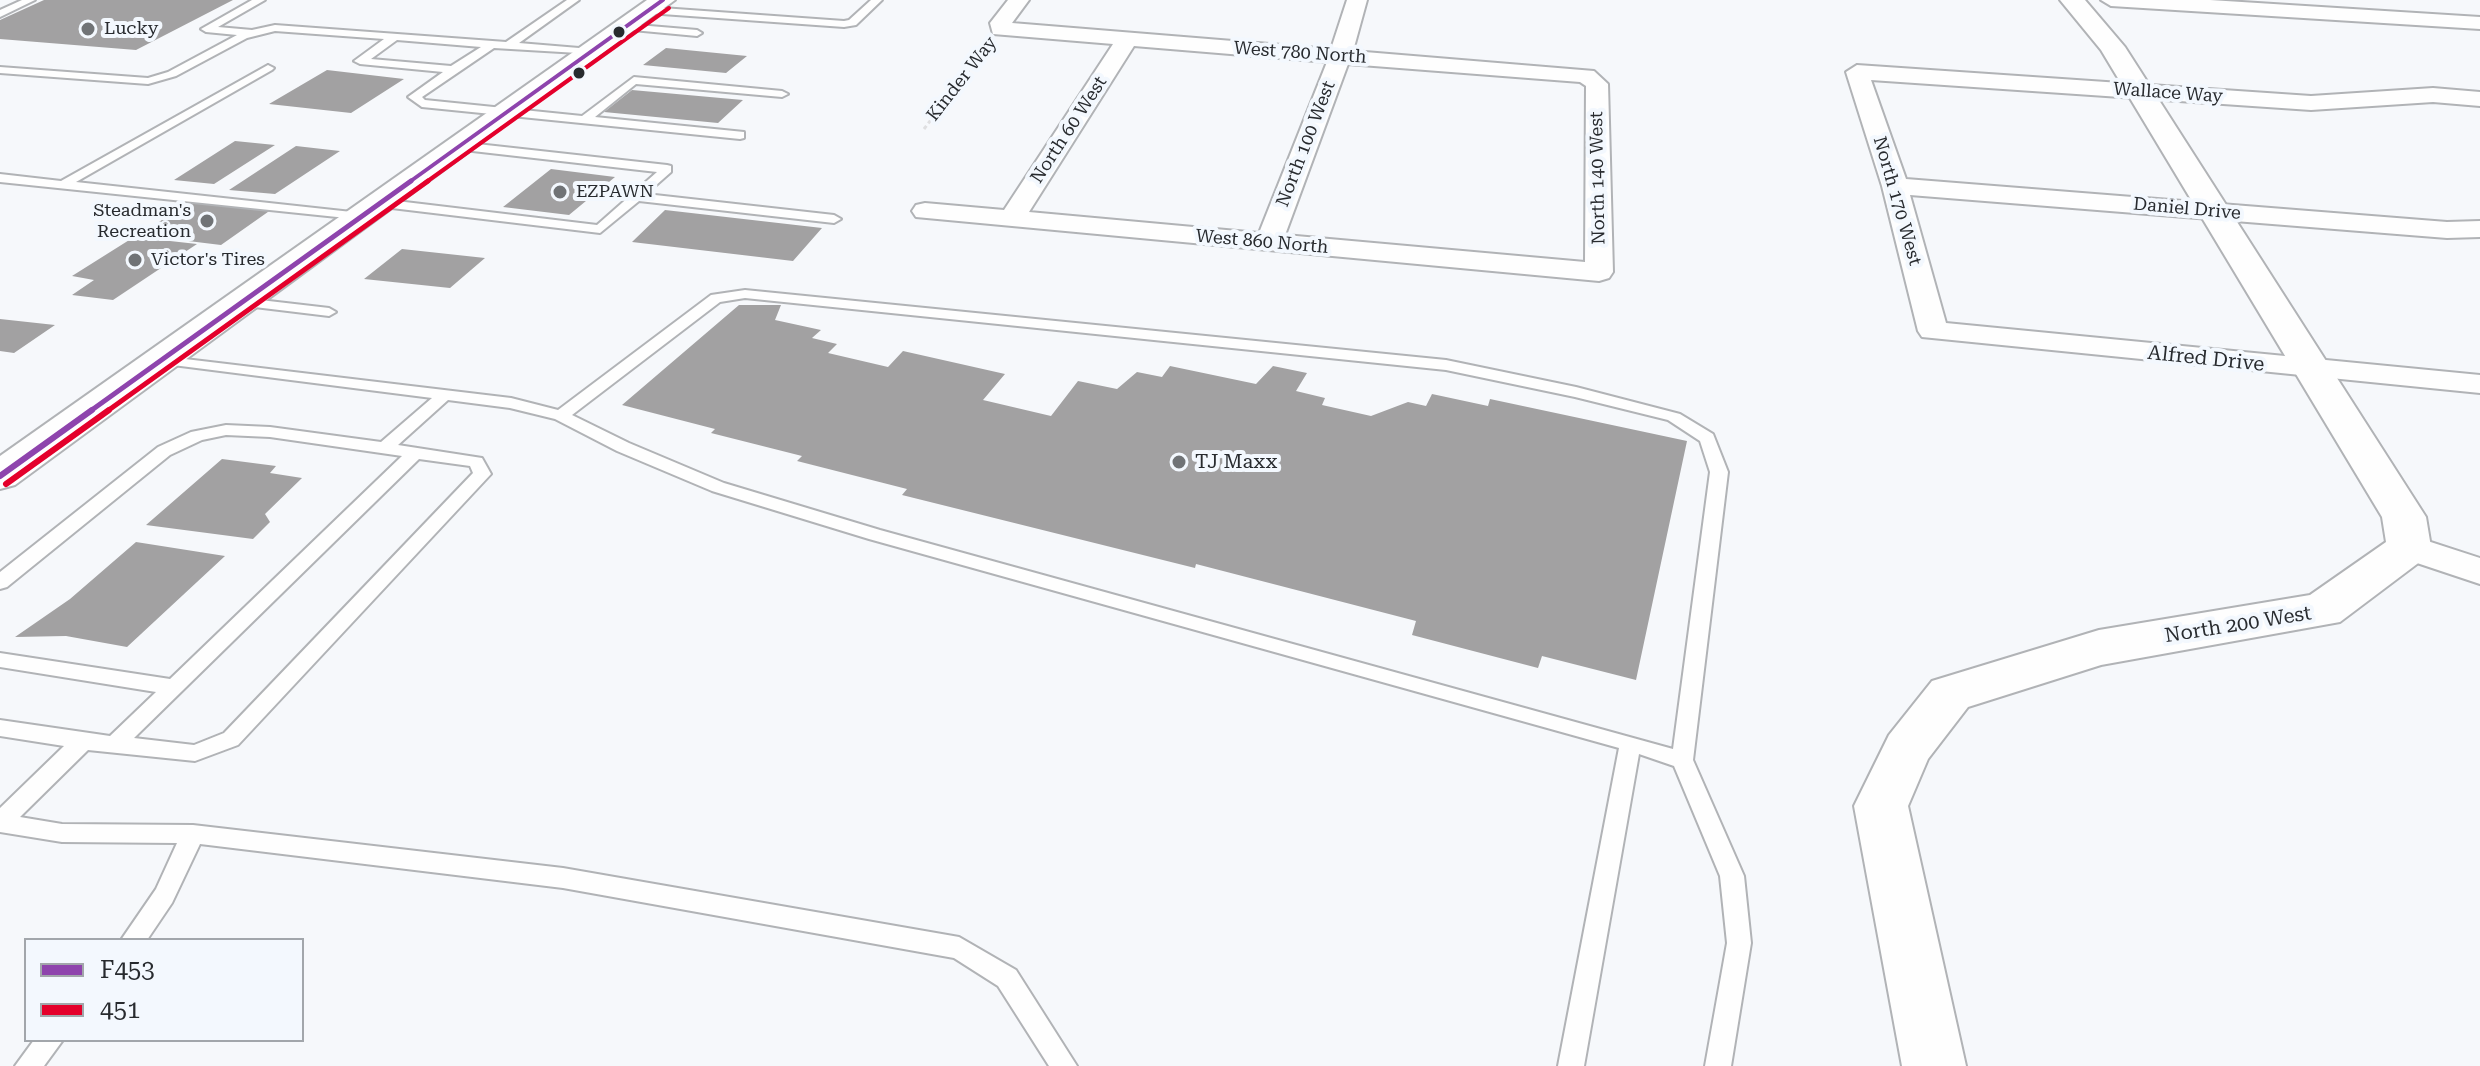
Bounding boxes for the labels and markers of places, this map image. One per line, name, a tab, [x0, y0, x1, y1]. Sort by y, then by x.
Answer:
place label: Lucky	[104, 18, 158, 40]
marker: Lucky	[79, 20, 97, 38]
unlabelled marker	[611, 24, 627, 40]
unlabelled marker	[571, 65, 587, 81]
place label: EZPAWN	[576, 181, 654, 203]
marker: EZPAWN	[551, 183, 569, 201]
place label: Steadman's Recreation	[93, 200, 191, 242]
marker: Steadman's Recreation	[198, 212, 216, 230]
place label: Victor's Tires	[151, 249, 265, 271]
marker: Victor's Tires	[126, 251, 144, 269]
place label: TJ Maxx	[1195, 450, 1277, 474]
marker: TJ Maxx	[1170, 453, 1188, 471]

